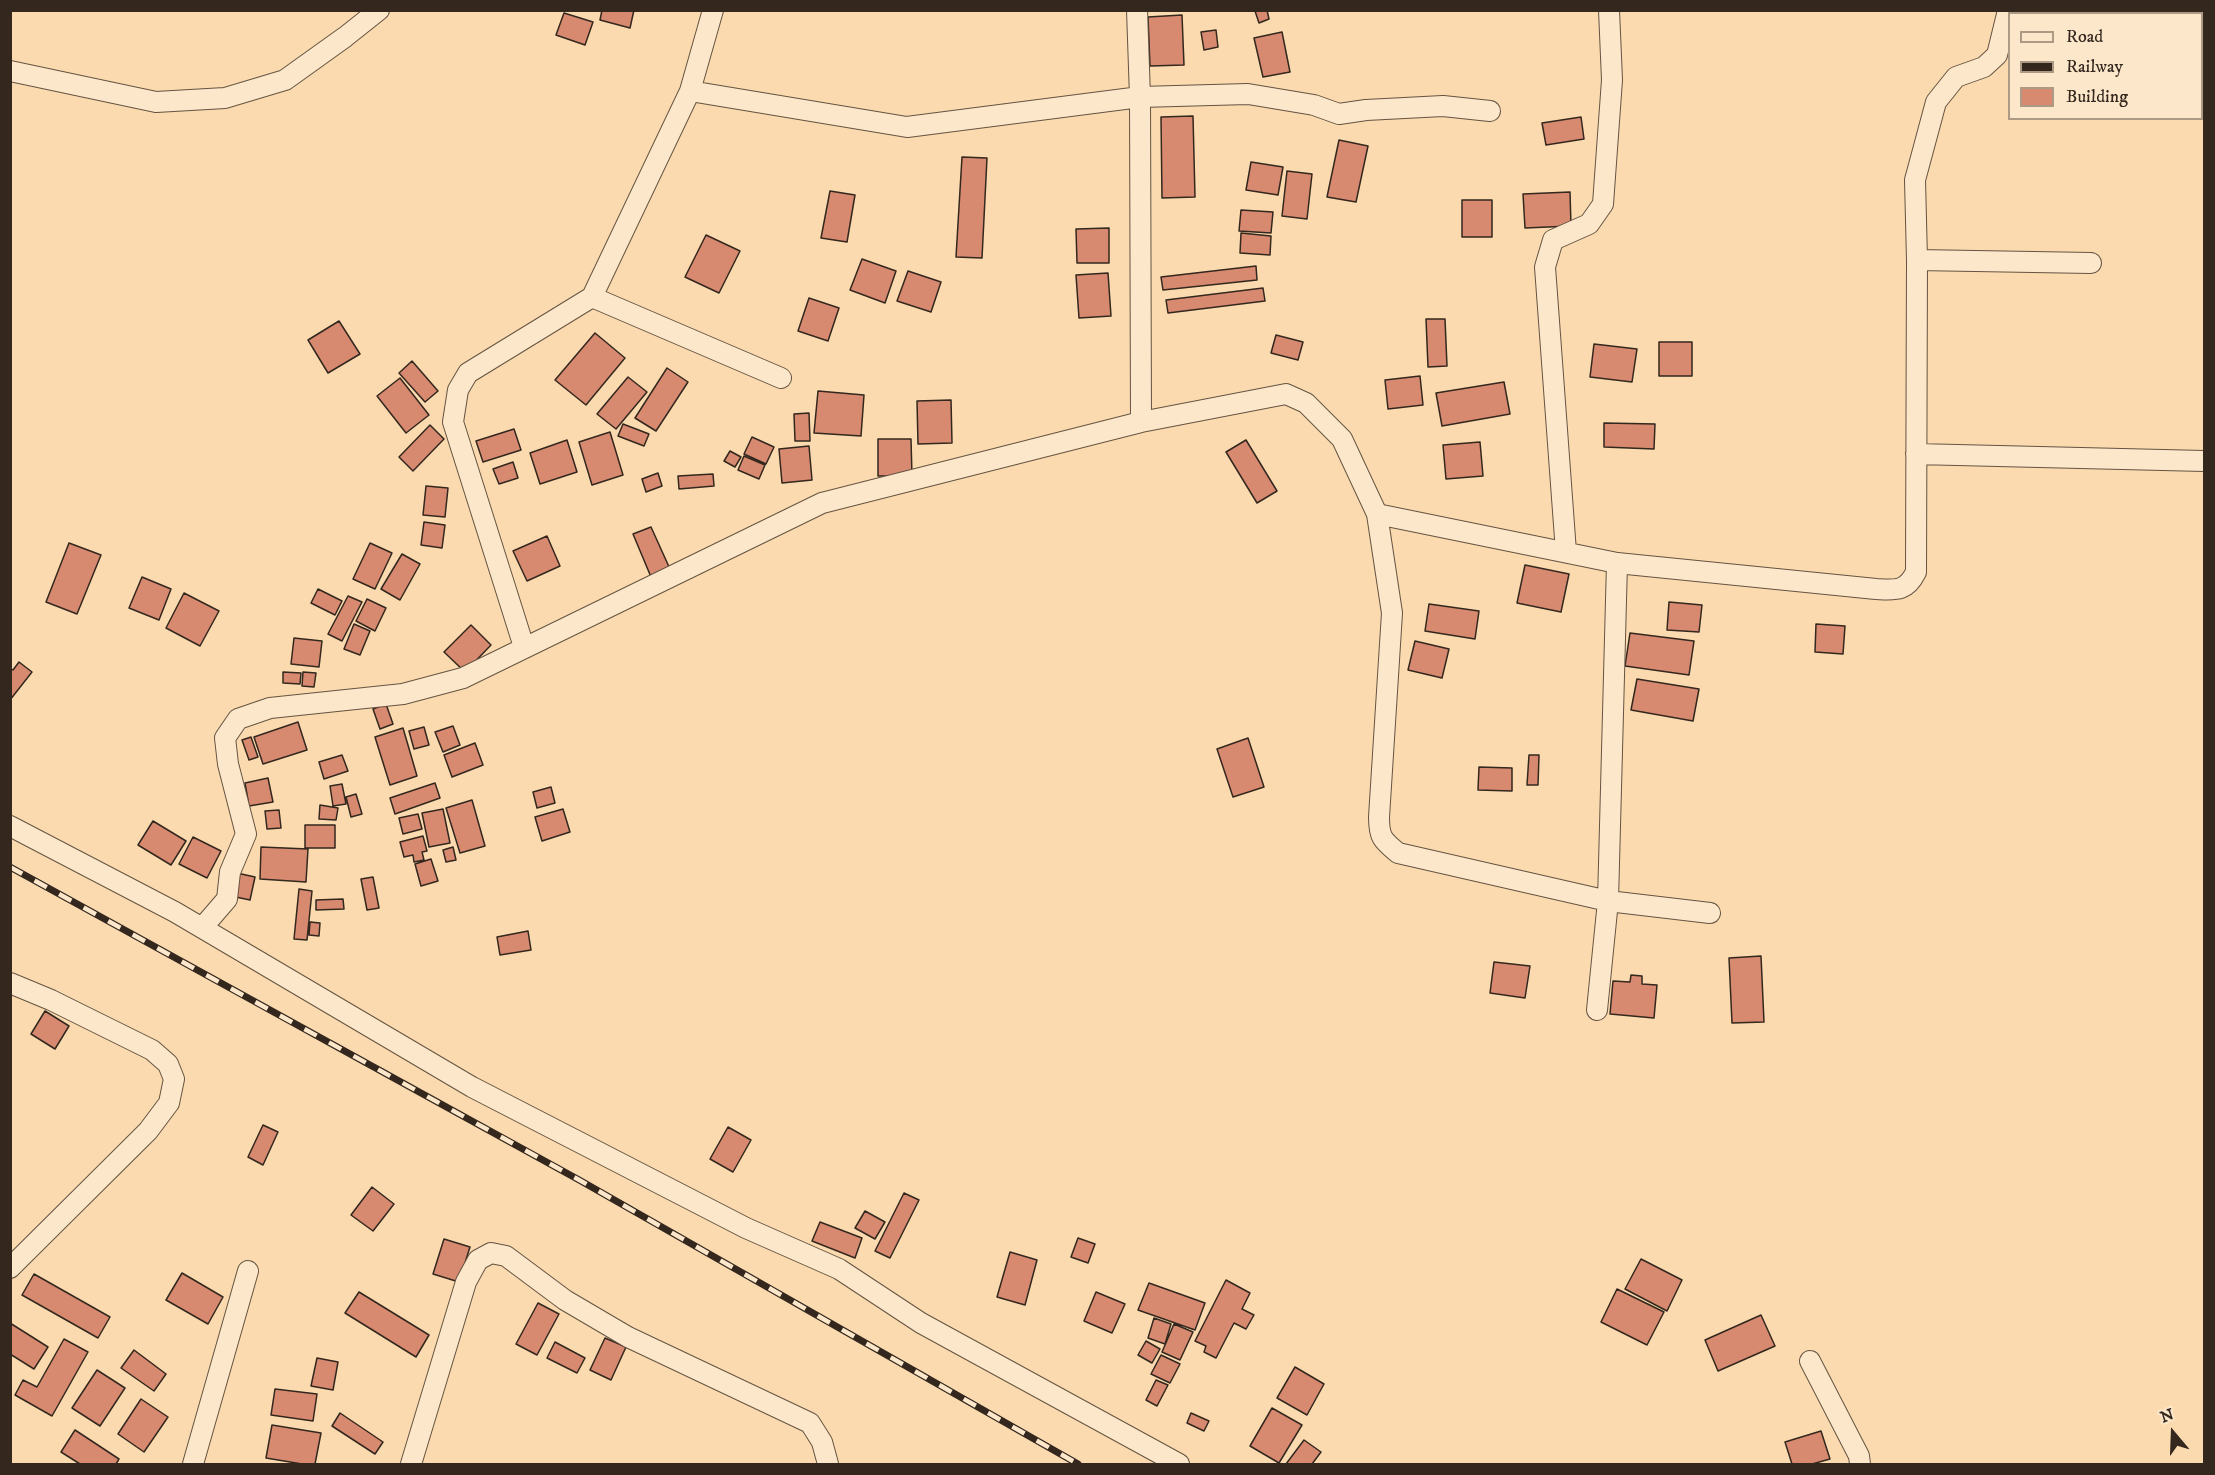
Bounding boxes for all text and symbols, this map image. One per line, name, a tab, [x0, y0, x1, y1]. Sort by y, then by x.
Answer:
legend	[2008, 12, 2203, 120]
text: Road	[2066, 26, 2103, 48]
text: Railway	[2066, 56, 2123, 78]
text: Building	[2066, 86, 2128, 108]
north arrow	[2143, 1403, 2203, 1463]
text: N	[2158, 1404, 2177, 1428]

